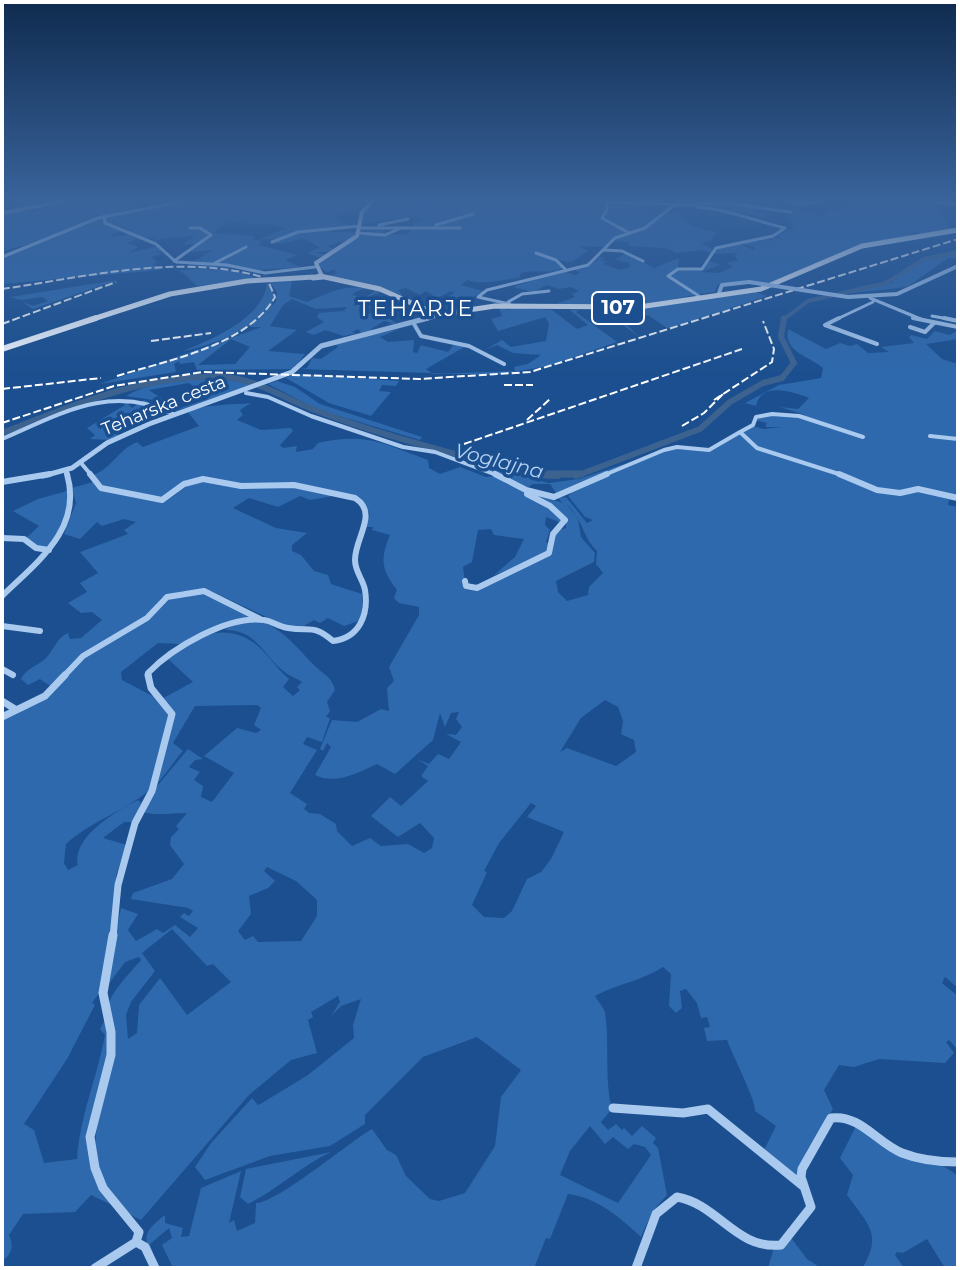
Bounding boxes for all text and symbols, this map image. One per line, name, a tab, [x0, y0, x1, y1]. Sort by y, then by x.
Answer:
road number: 107	[592, 292, 644, 324]
district label: TEHARJE	[358, 297, 474, 323]
street label: Teharska cesta	[99, 371, 229, 441]
water label: Voglajna	[452, 439, 546, 485]

